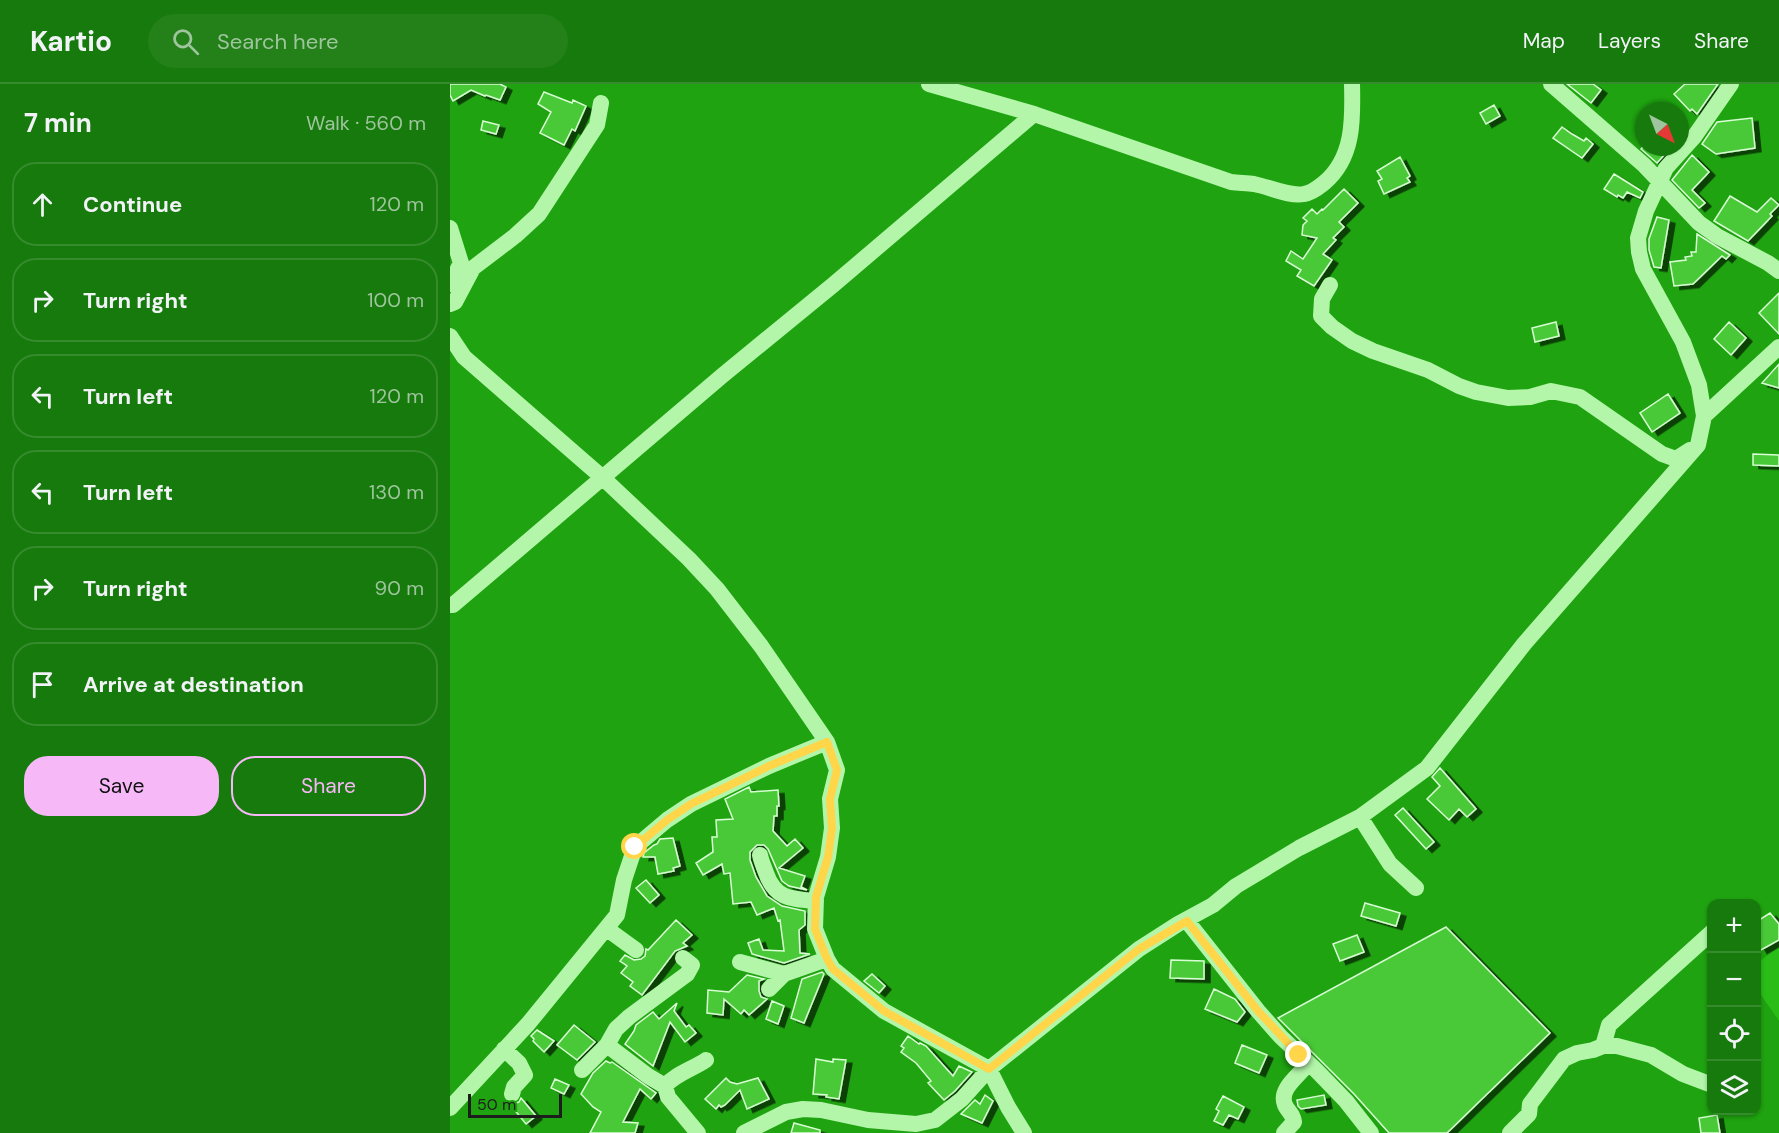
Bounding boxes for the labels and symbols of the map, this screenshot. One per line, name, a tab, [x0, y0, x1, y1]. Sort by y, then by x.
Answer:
north arrow	[1635, 102, 1689, 156]
route start	[621, 833, 647, 859]
route end	[1285, 1041, 1311, 1067]
scale bar	[468, 1091, 562, 1118]

